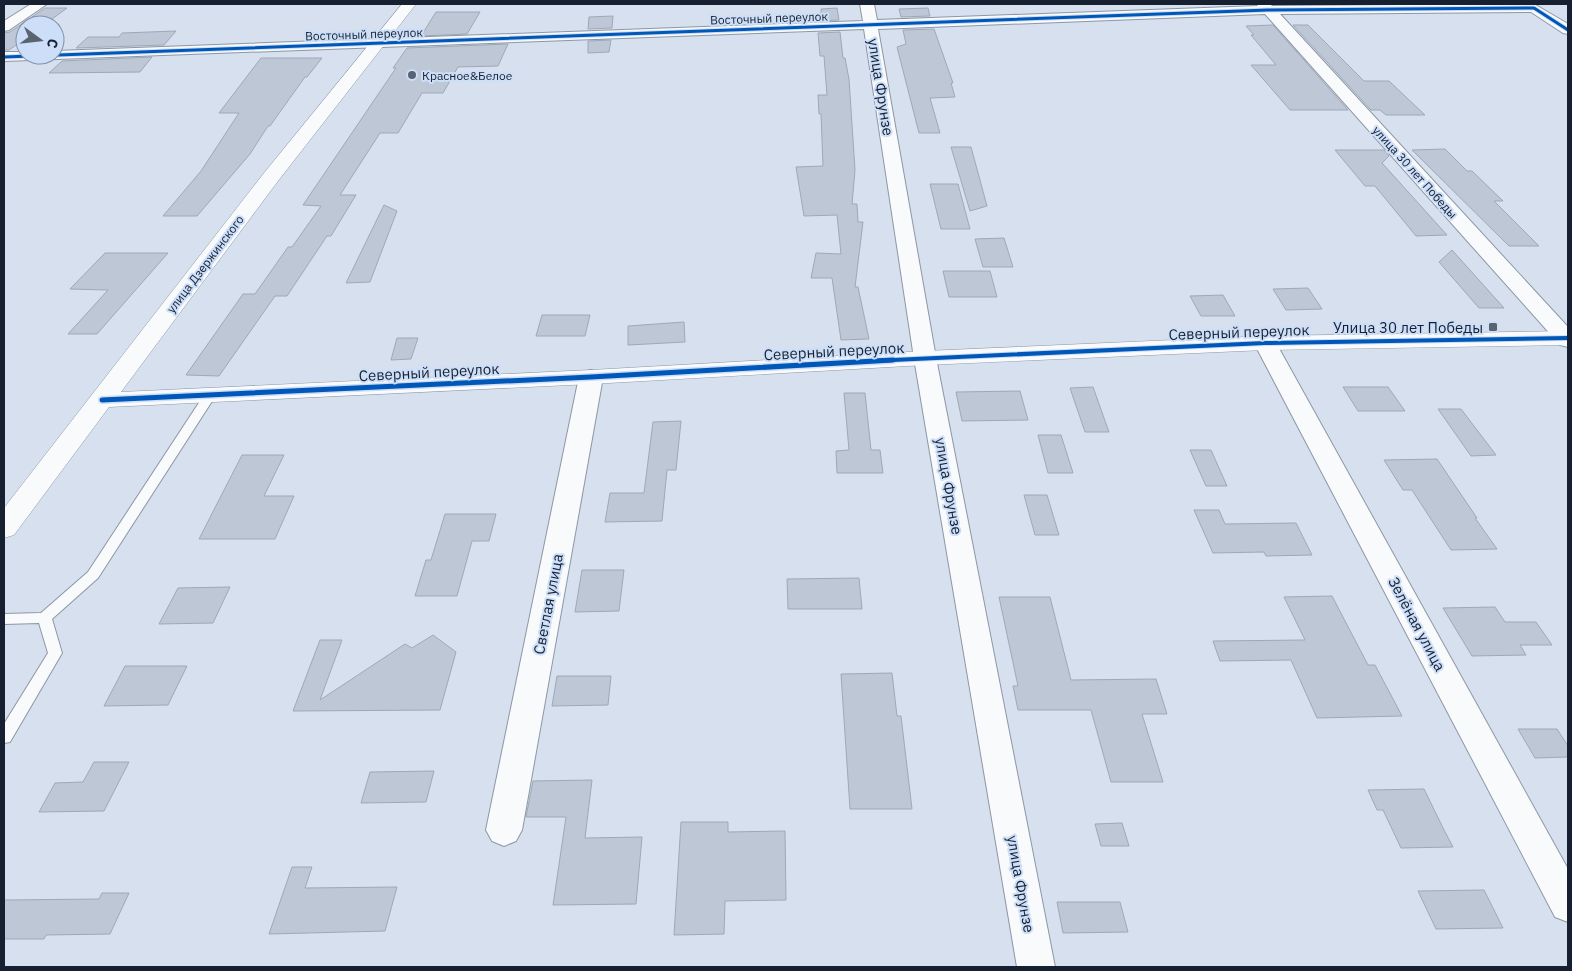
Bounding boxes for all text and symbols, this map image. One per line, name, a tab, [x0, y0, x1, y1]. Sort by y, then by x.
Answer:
street label: Восточный переулок	[710, 8, 829, 28]
north arrow	[15, 15, 65, 65]
street label: Восточный переулок	[305, 24, 424, 44]
text: С	[43, 37, 62, 50]
street label: улица Фрунзе	[864, 37, 898, 137]
place label: Красное&Белое	[422, 68, 513, 83]
marker: Красное&Белое	[406, 69, 418, 81]
street label: улица 30 лет Победы	[1370, 123, 1460, 221]
street label: улица Дзержинского	[163, 212, 247, 316]
place label: Улица 30 лет Победы	[1333, 318, 1483, 337]
street label: Северный переулок	[1168, 320, 1310, 344]
marker: Улица 30 лет Победы	[1487, 321, 1499, 333]
street label: Северный переулок	[763, 338, 905, 364]
street label: Северный переулок	[358, 359, 500, 385]
street label: улица Фрунзе	[931, 436, 967, 536]
street label: Светлая улица	[529, 552, 567, 656]
street label: Зелёная улица	[1384, 574, 1450, 674]
street label: улица Фрунзе	[1003, 834, 1039, 934]

